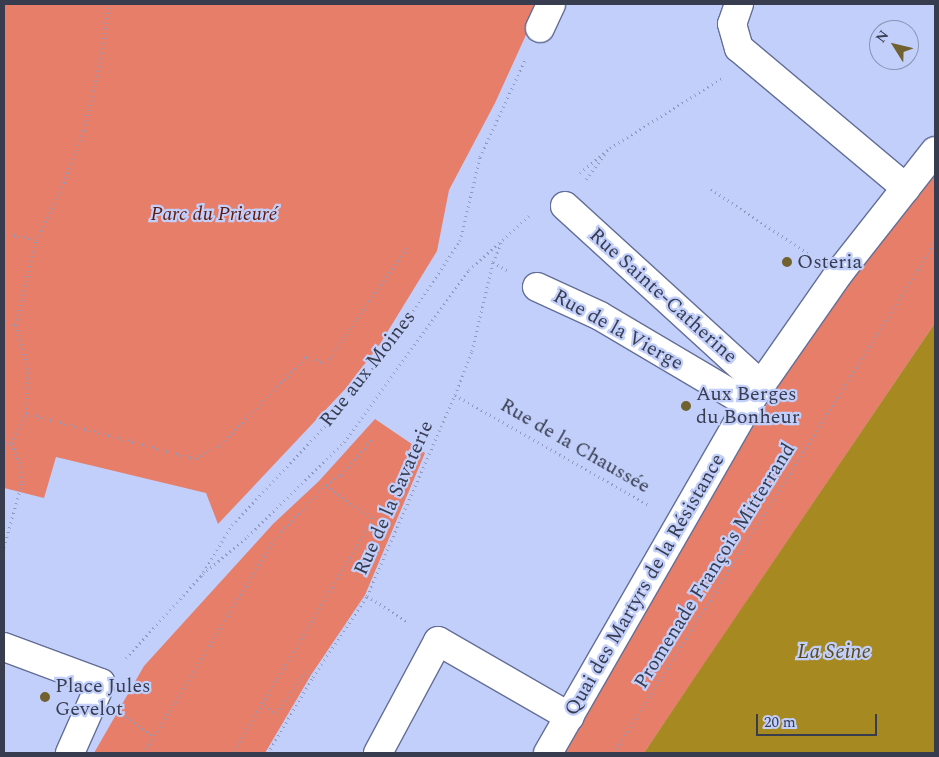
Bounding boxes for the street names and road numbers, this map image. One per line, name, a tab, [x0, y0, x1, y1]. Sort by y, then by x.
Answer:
street label: Rue Sainte-Catherine	[584, 223, 742, 369]
street label: Rue de la Vierge	[549, 284, 687, 376]
street label: Rue aux Moines	[315, 306, 421, 432]
street label: Rue de la Chaussée	[496, 393, 654, 499]
street label: Rue de la Savaterie	[349, 417, 439, 579]
street label: Promenade François Mitterrand	[629, 439, 801, 693]
street label: Quai des Martyrs de la Résistance	[560, 450, 730, 720]

